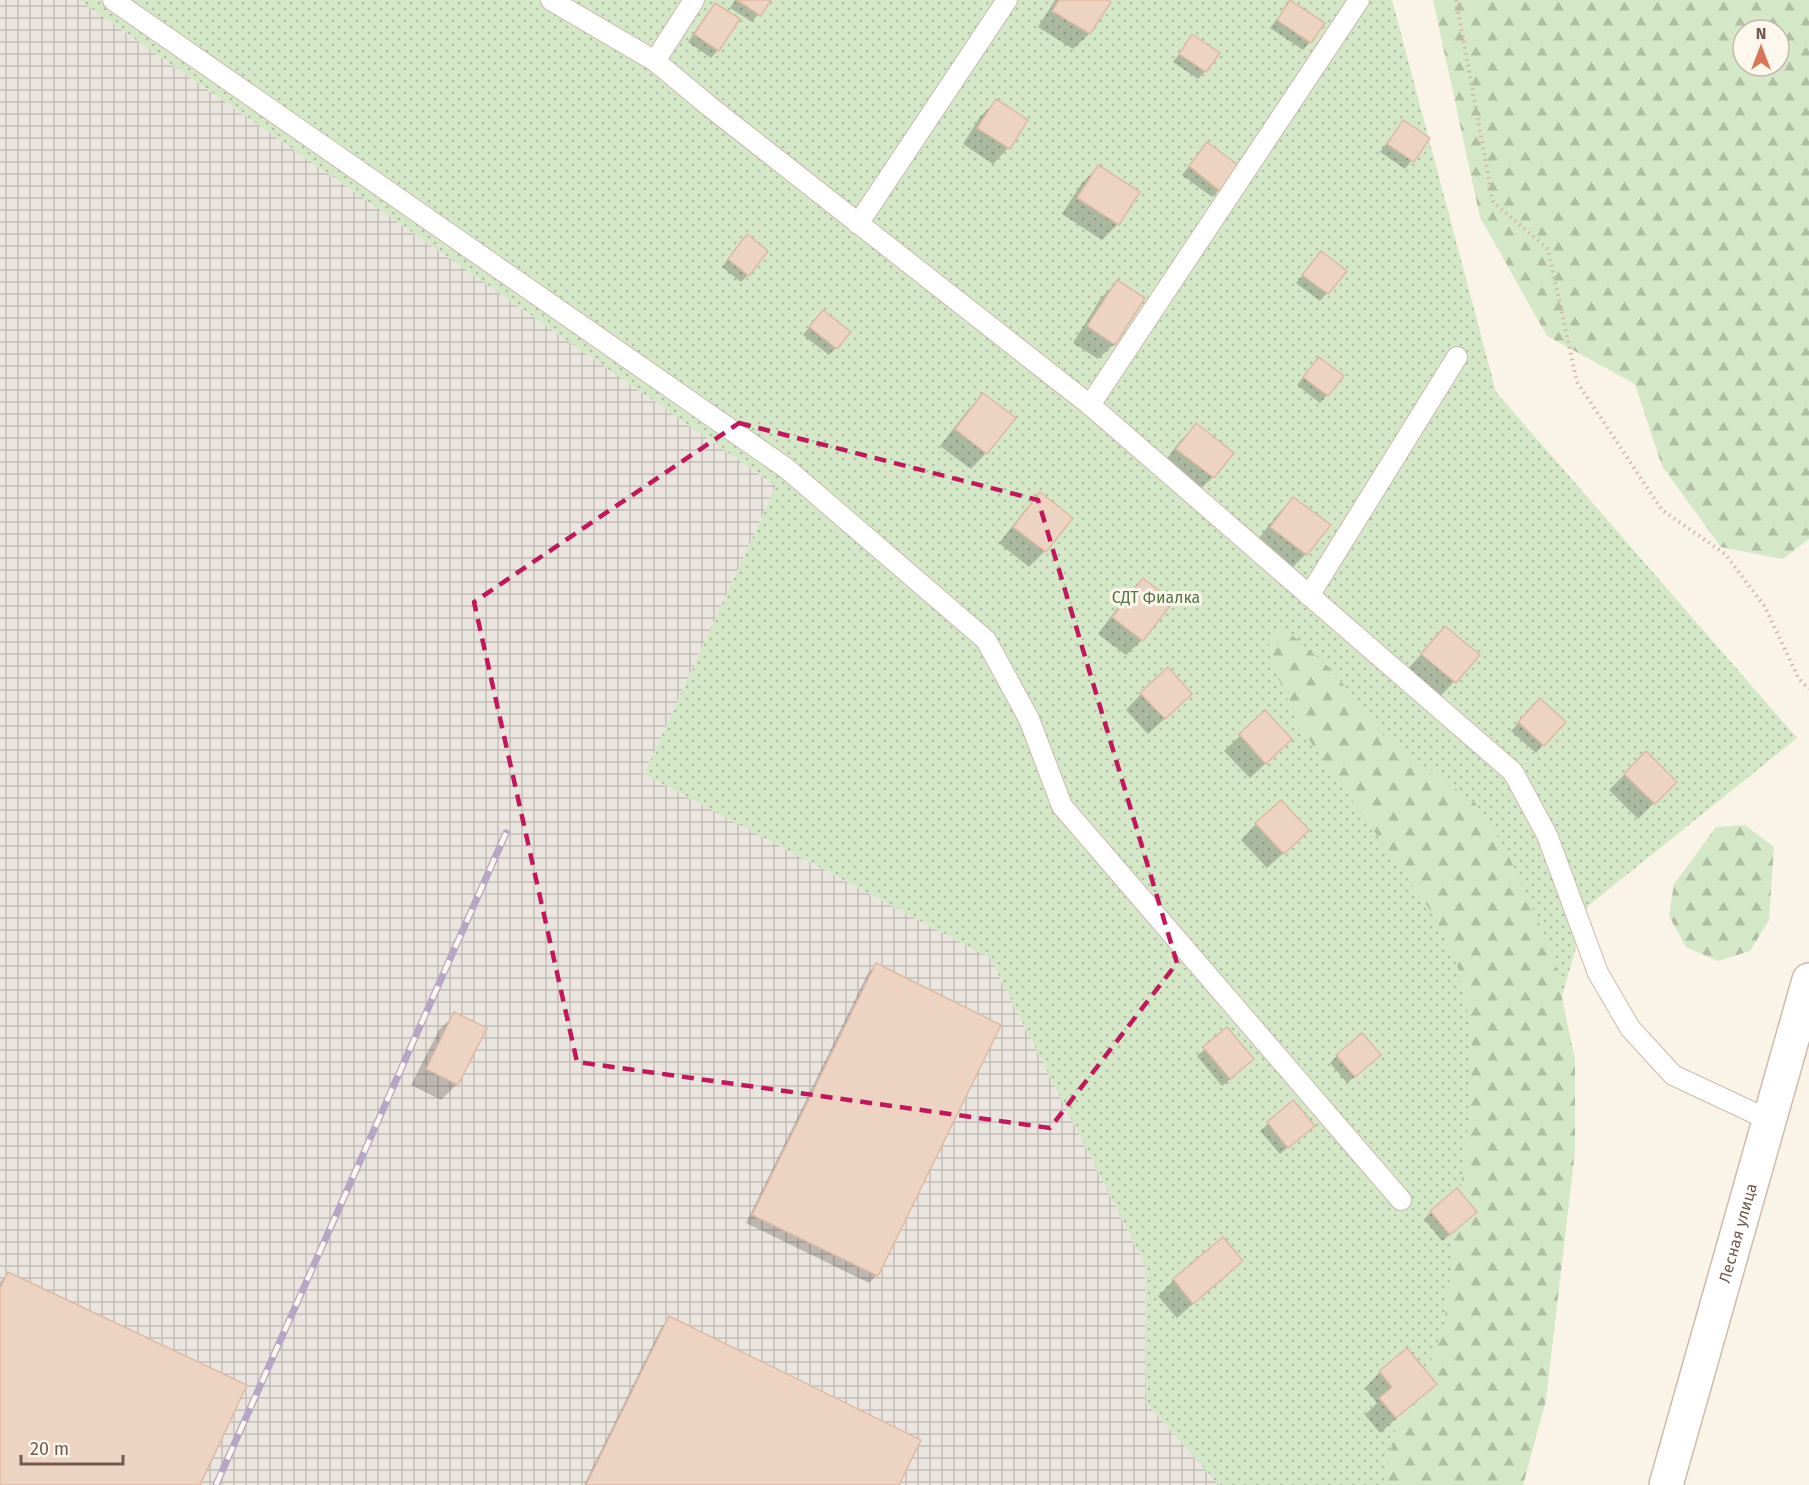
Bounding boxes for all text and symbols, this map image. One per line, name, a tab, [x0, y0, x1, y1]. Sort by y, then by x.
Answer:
north arrow	[1731, 18, 1791, 78]
text: N	[1756, 24, 1766, 43]
park label: СДТ Фиалка	[1112, 588, 1200, 607]
street label: Лесная улица	[1715, 1181, 1761, 1285]
scale bar	[21, 1428, 123, 1466]
text: 20 m	[30, 1438, 69, 1460]

